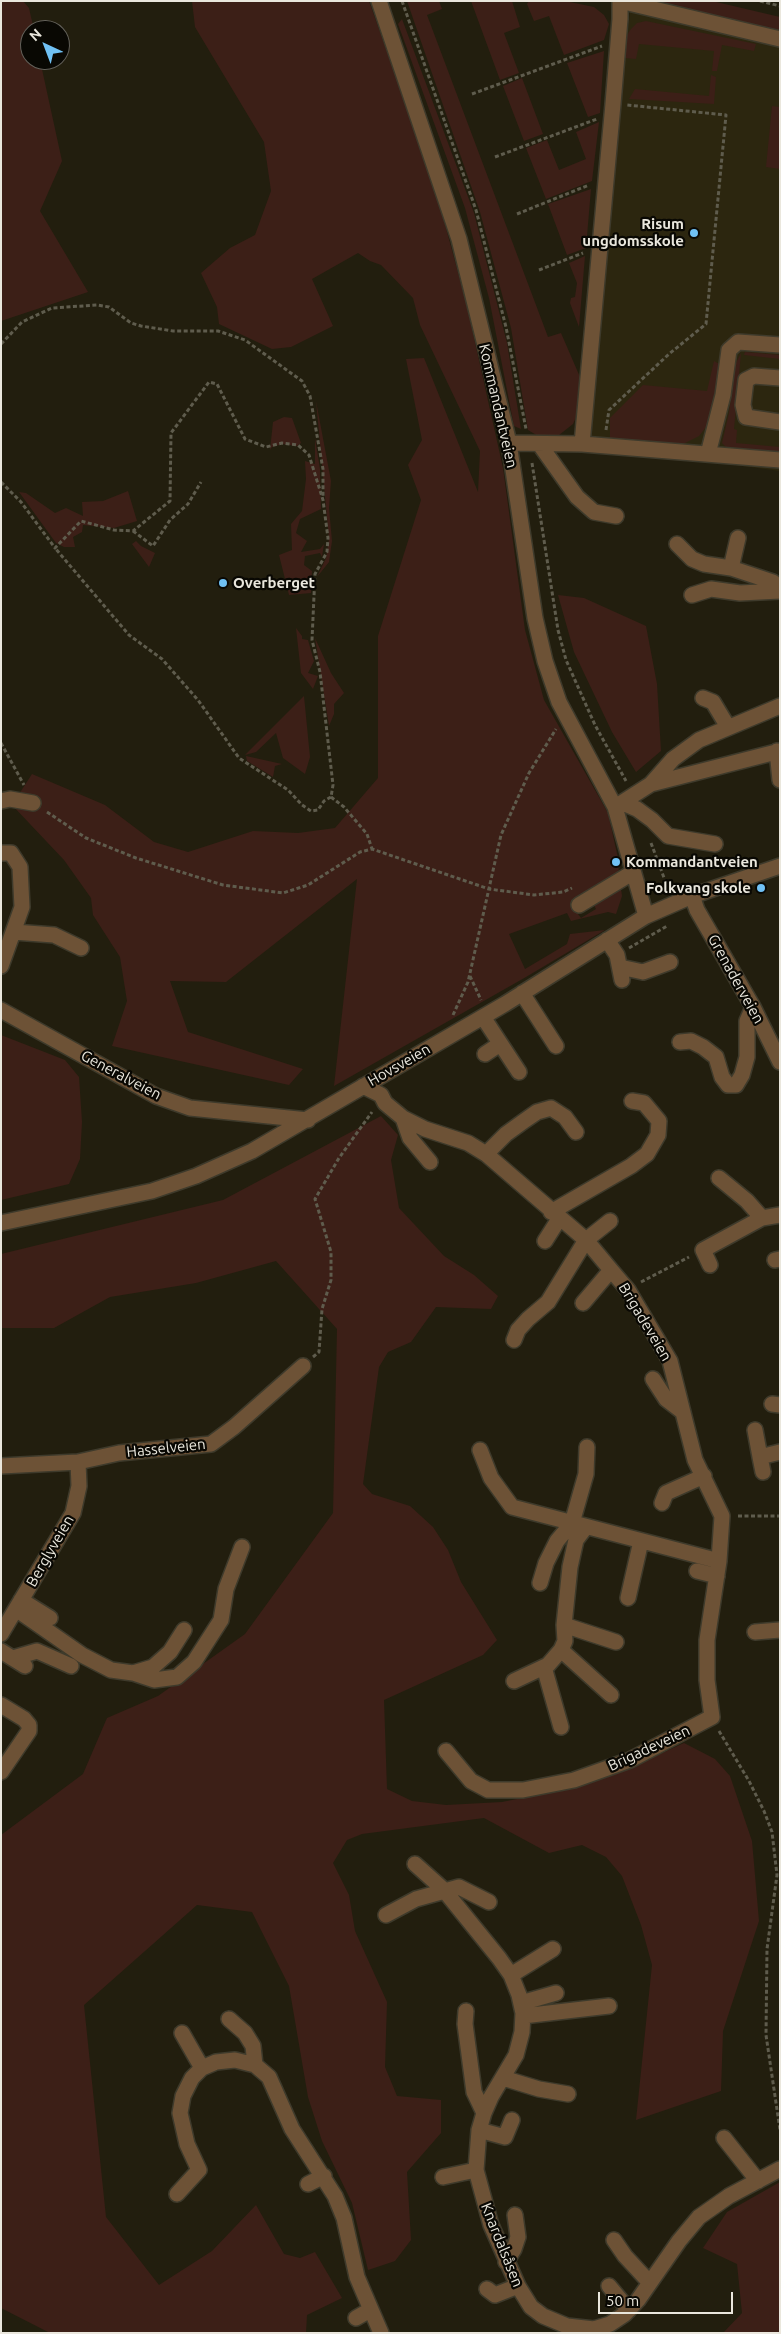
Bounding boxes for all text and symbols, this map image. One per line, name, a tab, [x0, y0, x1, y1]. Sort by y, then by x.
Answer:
north arrow	[20, 20, 70, 70]
text: N	[26, 25, 45, 44]
place label: Risum ungdomsskole	[582, 215, 684, 250]
marker: Risum ungdomsskole	[688, 227, 700, 239]
street label: Kommandantveien	[475, 342, 521, 470]
place label: Overberget	[233, 574, 315, 592]
marker: Overberget	[217, 577, 229, 589]
place label: Kommandantveien	[626, 853, 758, 871]
marker: Kommandantveien	[610, 856, 622, 868]
place label: Folkvang skole	[646, 879, 751, 897]
marker: Folkvang skole	[755, 882, 767, 894]
street label: Grenaderveien	[704, 931, 768, 1027]
street label: Hovsveien	[365, 1040, 433, 1090]
street label: Generalveien	[78, 1046, 164, 1104]
street label: Brigadeveien	[615, 1280, 675, 1364]
street label: Hasselveien	[126, 1435, 206, 1461]
street label: Berglyveien	[22, 1512, 78, 1590]
street label: Brigadeveien	[605, 1721, 693, 1775]
street label: Knardalsåsen	[477, 2200, 527, 2290]
scale bar	[601, 2282, 736, 2314]
text: 50 m	[606, 2292, 639, 2309]

